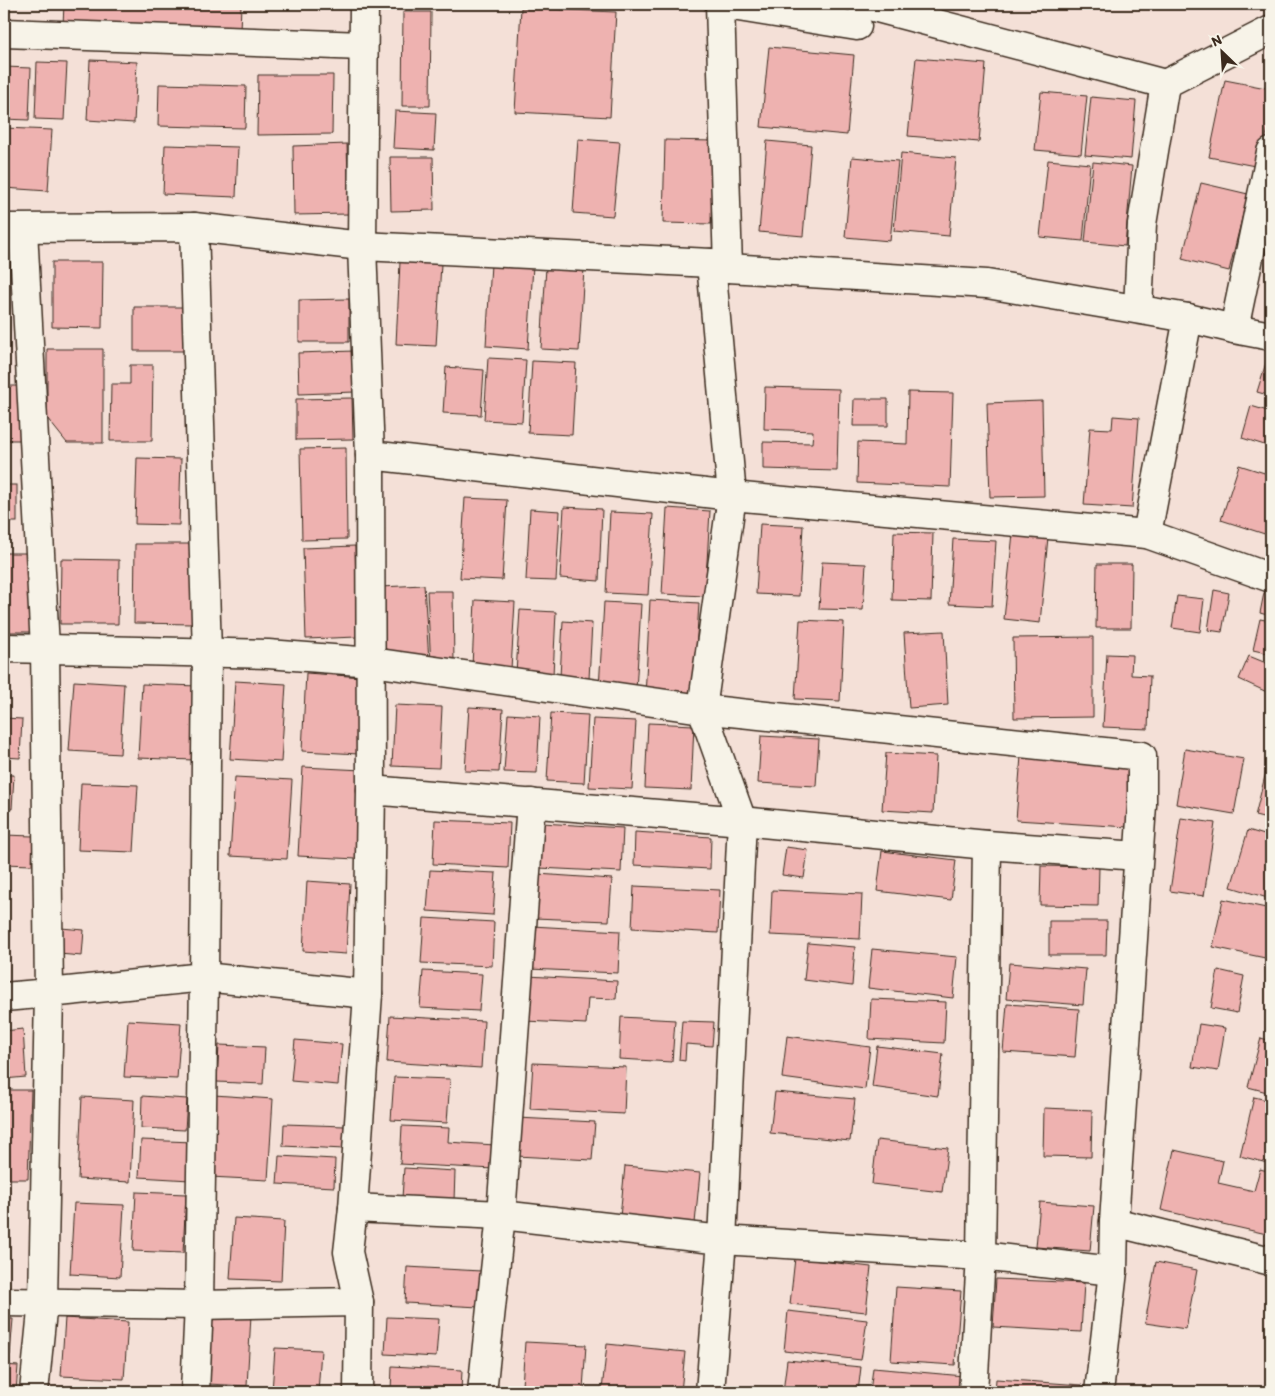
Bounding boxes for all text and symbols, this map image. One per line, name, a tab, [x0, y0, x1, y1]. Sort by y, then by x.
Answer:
north arrow	[1198, 28, 1248, 78]
text: N	[1209, 31, 1225, 50]

